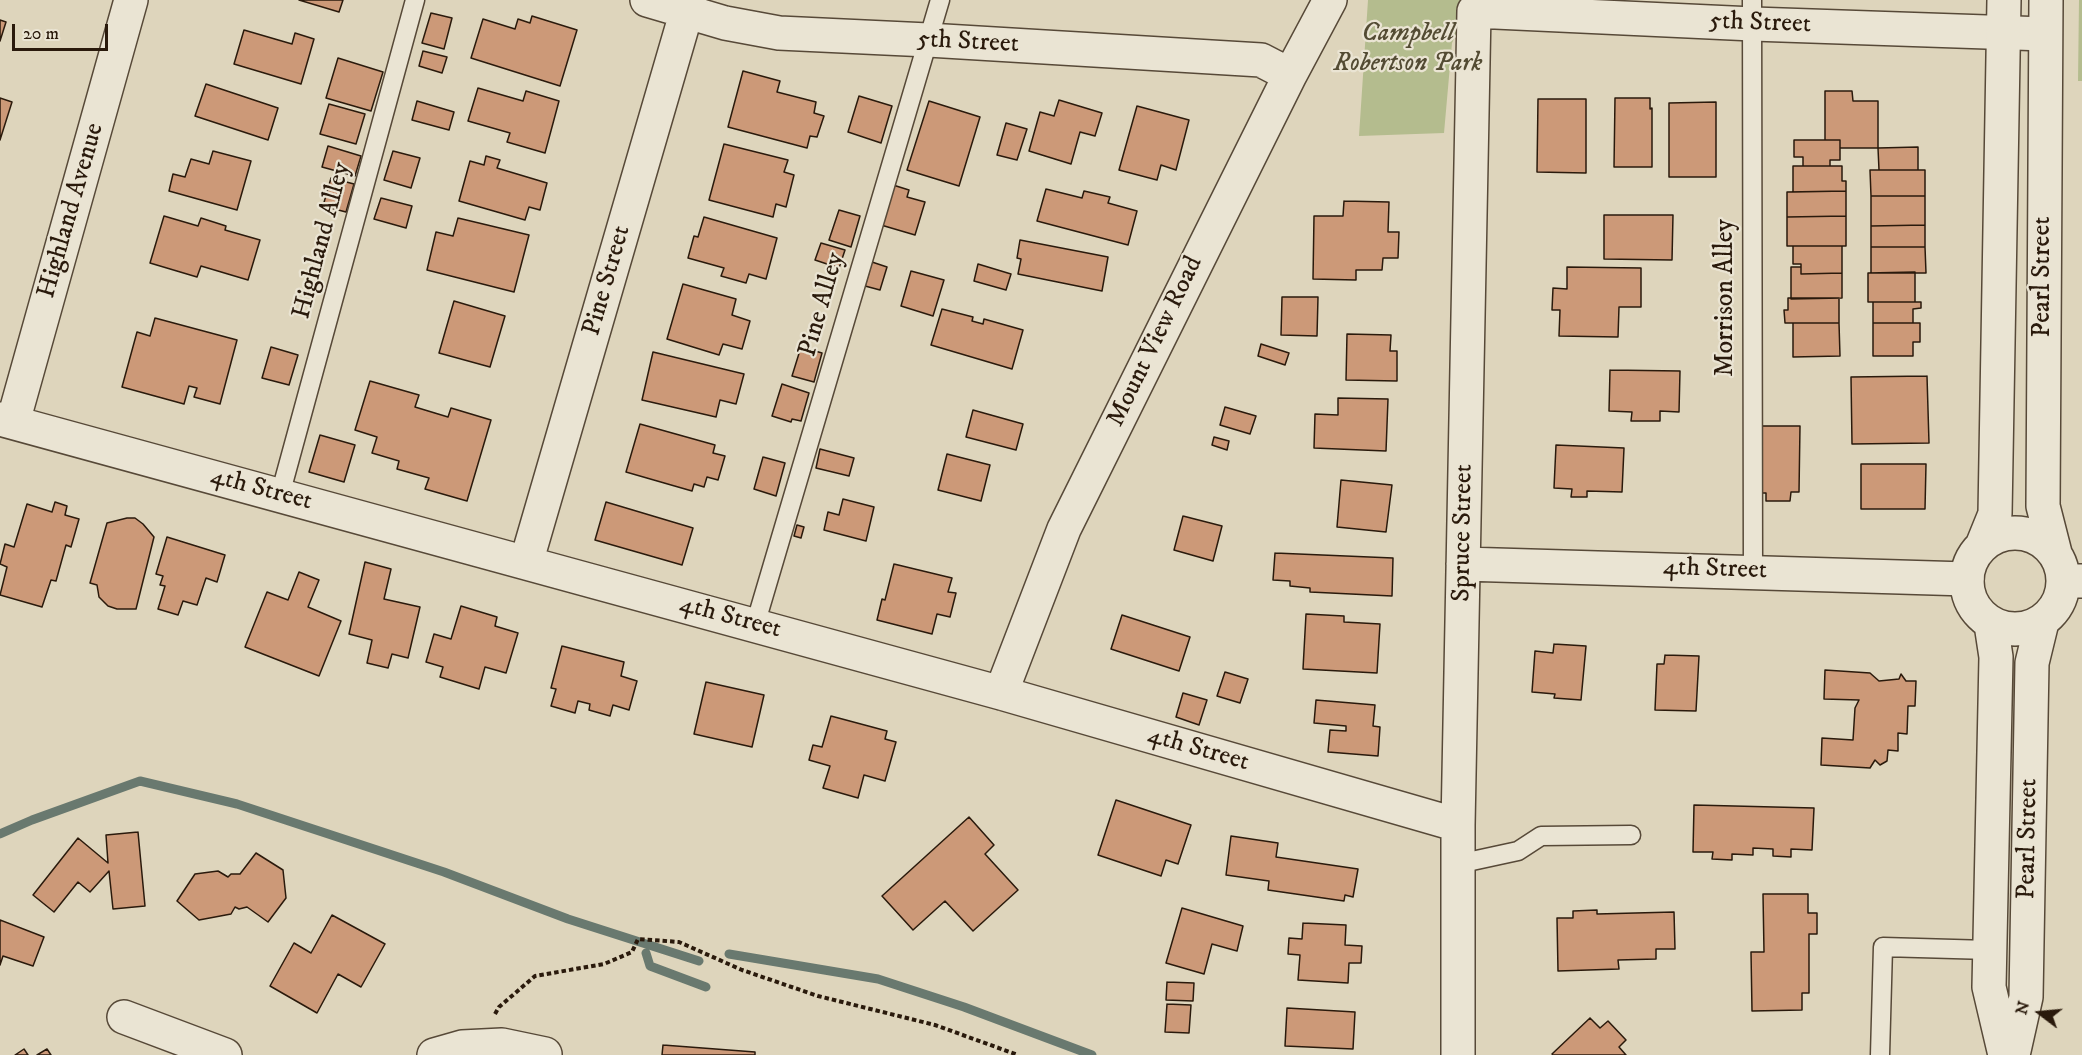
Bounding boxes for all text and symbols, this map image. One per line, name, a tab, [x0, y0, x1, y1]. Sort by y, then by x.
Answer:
street label: 5th Street	[1709, 7, 1811, 41]
scale bar	[15, 12, 111, 50]
park label: Campbell Robertson Park	[1334, 19, 1482, 80]
text: 20 m	[23, 23, 59, 45]
street label: 5th Street	[916, 25, 1020, 61]
street label: Highland Avenue	[32, 120, 112, 302]
street label: Highland Alley	[287, 159, 359, 323]
street label: Pearl Street	[2028, 217, 2060, 337]
street label: Morrison Alley	[1711, 219, 1743, 377]
street label: Pine Street	[577, 222, 639, 340]
street label: Pine Alley	[793, 249, 853, 361]
street label: Mount View Road	[1101, 252, 1211, 432]
street label: 4th Street	[207, 461, 315, 519]
street label: Spruce Street	[1447, 464, 1481, 602]
street label: 4th Street	[1662, 553, 1768, 587]
street label: 4th Street	[676, 589, 784, 647]
street label: 4th Street	[1144, 721, 1252, 779]
street label: Pearl Street	[2012, 778, 2046, 900]
north arrow	[2010, 983, 2070, 1043]
text: N	[2011, 999, 2034, 1017]

